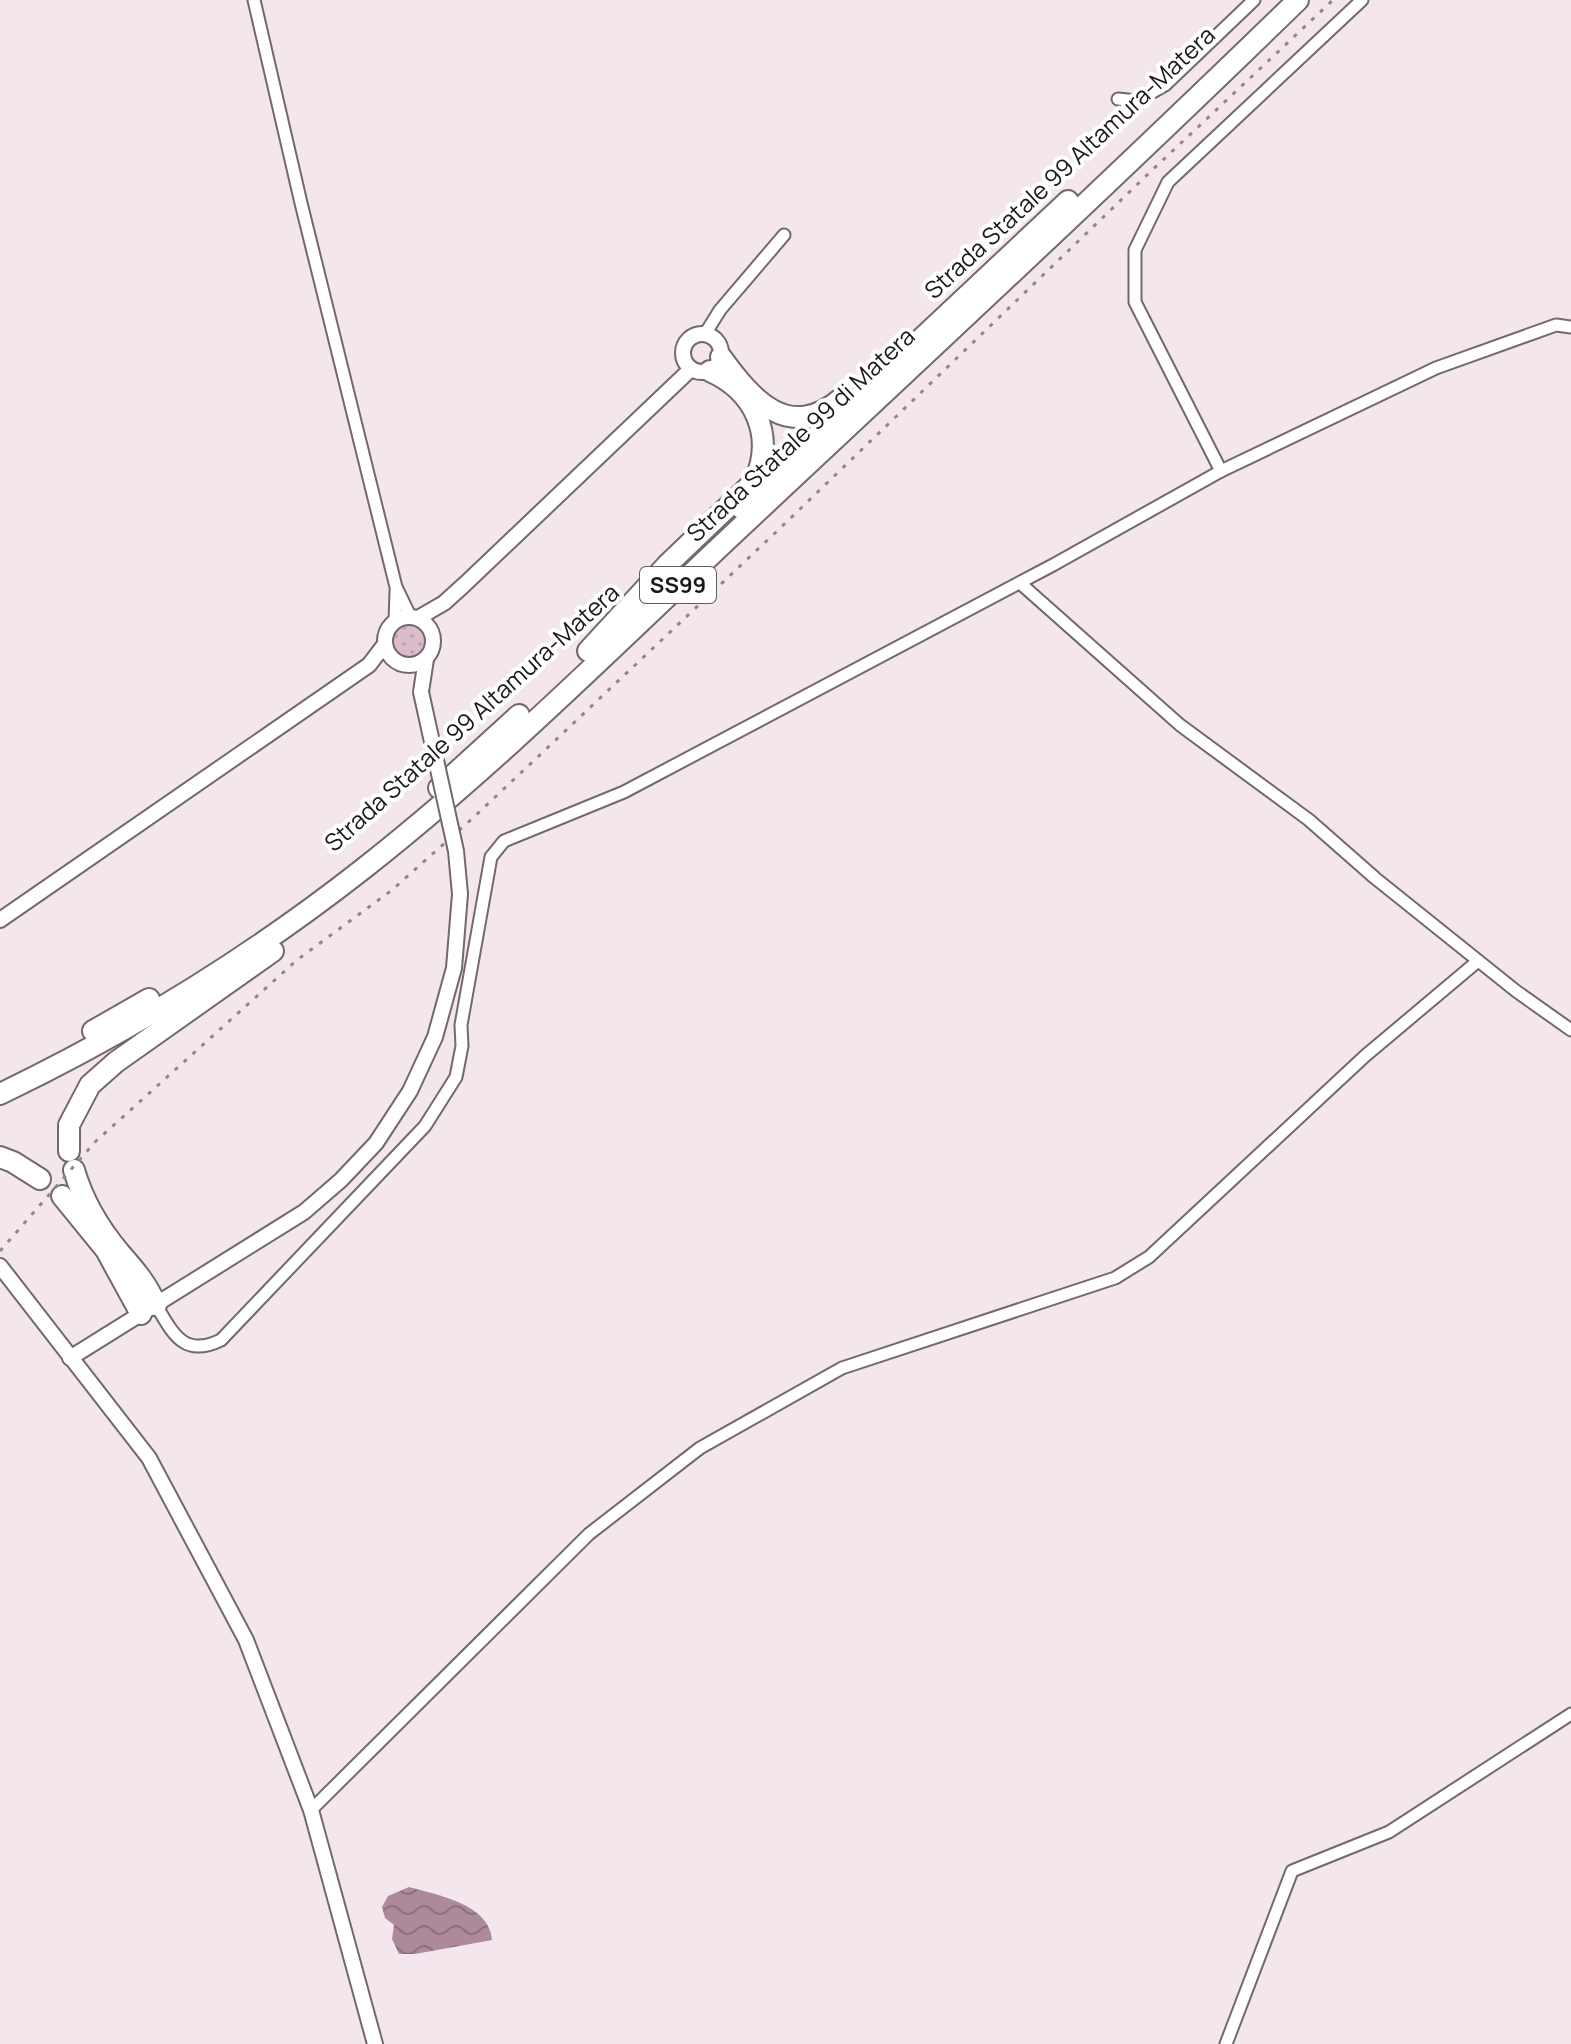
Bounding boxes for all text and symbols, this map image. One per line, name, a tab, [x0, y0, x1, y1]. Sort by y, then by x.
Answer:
street label: Strada Statale 99 Altamura-Matera	[917, 18, 1221, 306]
street label: Strada Statale 99 di Matera	[679, 319, 921, 549]
road number: SS99	[640, 567, 716, 603]
street label: Strada Statale 99 Altamura-Matera	[316, 575, 625, 858]

